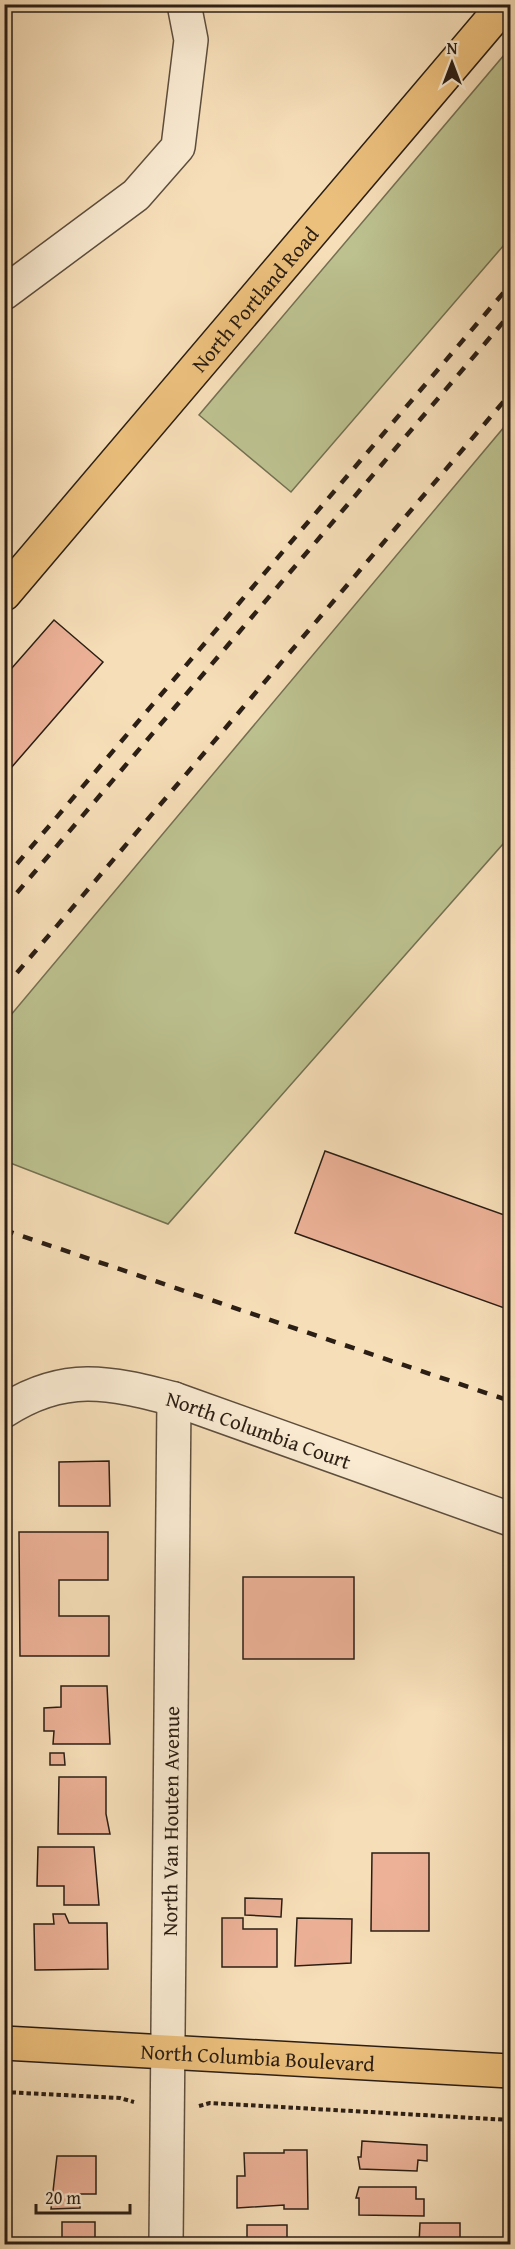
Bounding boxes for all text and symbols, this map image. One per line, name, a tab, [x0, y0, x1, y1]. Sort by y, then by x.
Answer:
north arrow	[422, 33, 482, 93]
text: N	[447, 36, 458, 60]
street label: North Portland Road	[184, 219, 326, 379]
street label: North Columbia Court	[163, 1382, 356, 1477]
street label: North Van Houten Avenue	[153, 1706, 187, 1936]
street label: North Columbia Boulevard	[140, 2035, 376, 2079]
scale bar	[36, 2177, 130, 2215]
text: 20 m	[45, 2184, 81, 2211]

